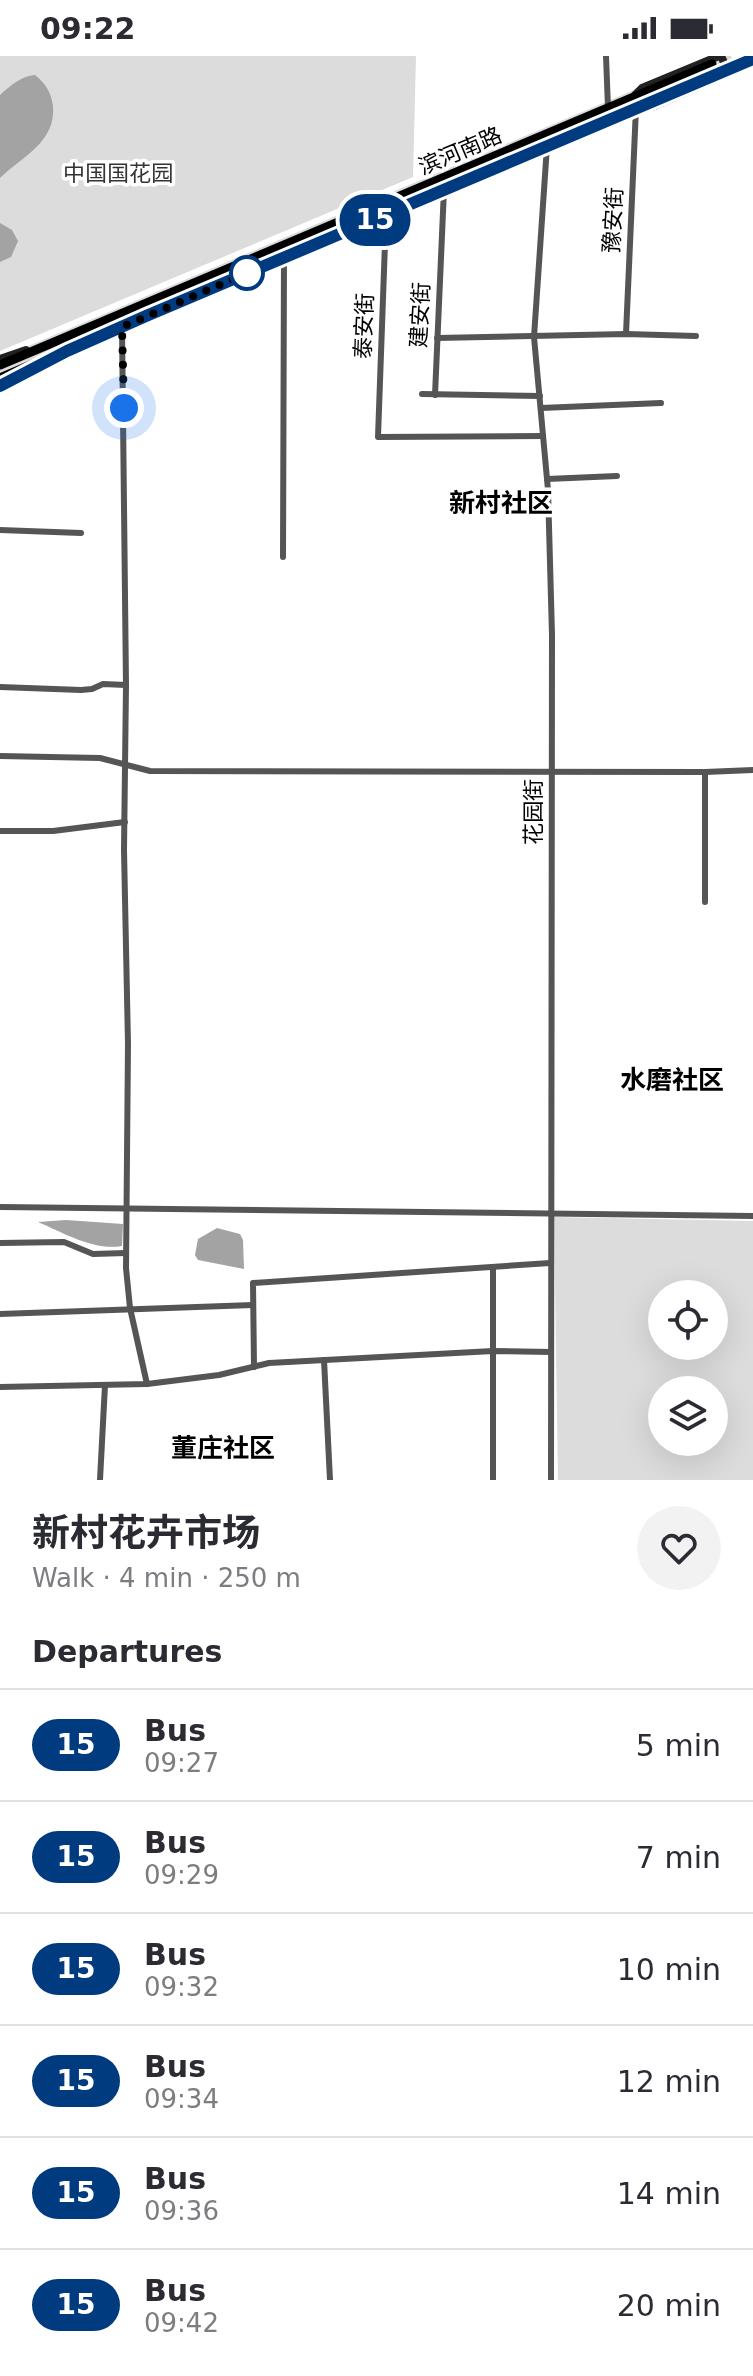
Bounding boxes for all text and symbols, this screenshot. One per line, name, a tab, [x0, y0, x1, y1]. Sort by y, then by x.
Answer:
text: 09:22	[40, 11, 136, 46]
street label: 滨河南路	[415, 122, 505, 180]
park label: 中国国花园	[63, 161, 173, 186]
street label: 豫安街	[599, 186, 627, 254]
line badge: 15	[339, 194, 411, 246]
text: 15	[356, 203, 394, 236]
unlabelled marker	[230, 256, 264, 290]
street label: 建安街	[406, 281, 434, 349]
street label: 泰安街	[350, 293, 378, 359]
your location	[104, 388, 144, 428]
district label: 新村社区	[449, 488, 553, 518]
street label: 花园街	[521, 779, 546, 845]
district label: 水磨社区	[620, 1065, 724, 1095]
map controls	[648, 1280, 728, 1456]
button: locate	[648, 1280, 728, 1360]
button: layers	[648, 1376, 728, 1456]
district label: 董庄社区	[171, 1433, 275, 1463]
button: heart	[637, 1506, 721, 1590]
text: 新村花卉市场	[32, 1511, 260, 1555]
text: Walk · 4 min · 250 m	[32, 1563, 301, 1593]
text: Departures	[32, 1634, 222, 1669]
text: Bus	[144, 1713, 206, 1748]
text: 15	[57, 1728, 95, 1761]
text: 5 min	[636, 1728, 721, 1763]
text: 09:27	[144, 1748, 219, 1778]
text: Bus	[144, 1825, 206, 1860]
text: 15	[57, 1840, 95, 1873]
text: 7 min	[636, 1840, 721, 1875]
text: 09:29	[144, 1860, 219, 1890]
text: Bus	[144, 1937, 206, 1972]
text: 15	[57, 1952, 95, 1985]
text: 10 min	[617, 1952, 721, 1987]
text: 09:32	[144, 1972, 219, 2002]
text: Bus	[144, 2049, 206, 2084]
text: 15	[57, 2064, 95, 2097]
text: 12 min	[617, 2064, 721, 2099]
text: 09:34	[144, 2084, 219, 2114]
text: Bus	[144, 2161, 206, 2196]
text: 15	[57, 2176, 95, 2209]
text: 14 min	[617, 2176, 721, 2211]
text: 09:36	[144, 2196, 219, 2226]
text: Bus	[144, 2273, 206, 2308]
text: 15	[57, 2288, 95, 2321]
text: 20 min	[617, 2288, 721, 2323]
text: 09:42	[144, 2308, 219, 2338]

